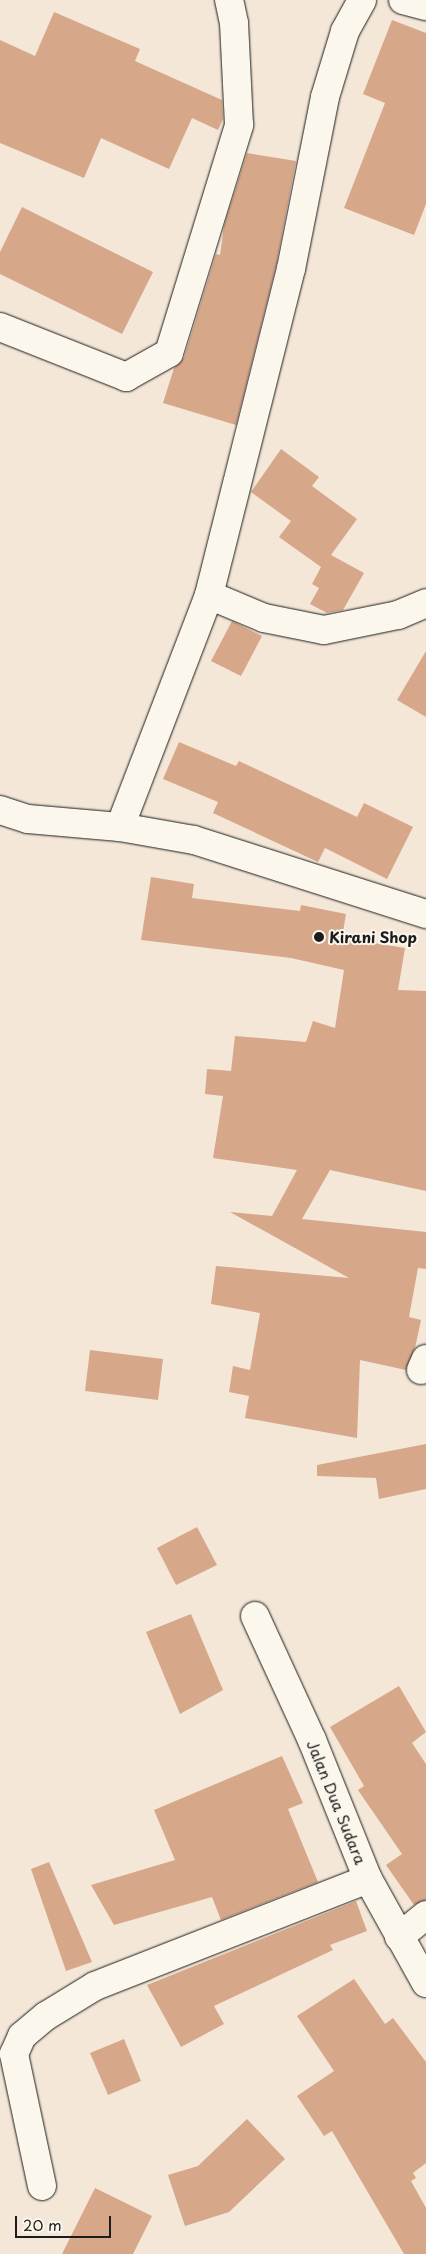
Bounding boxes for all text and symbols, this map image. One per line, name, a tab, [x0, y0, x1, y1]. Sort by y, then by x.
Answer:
place label: Kirani Shop	[329, 928, 417, 946]
marker: Kirani Shop	[313, 931, 325, 943]
street label: Jalan Dua Sudara	[304, 1737, 370, 1867]
scale bar	[18, 2206, 114, 2238]
text: 20 m	[23, 2213, 62, 2236]

